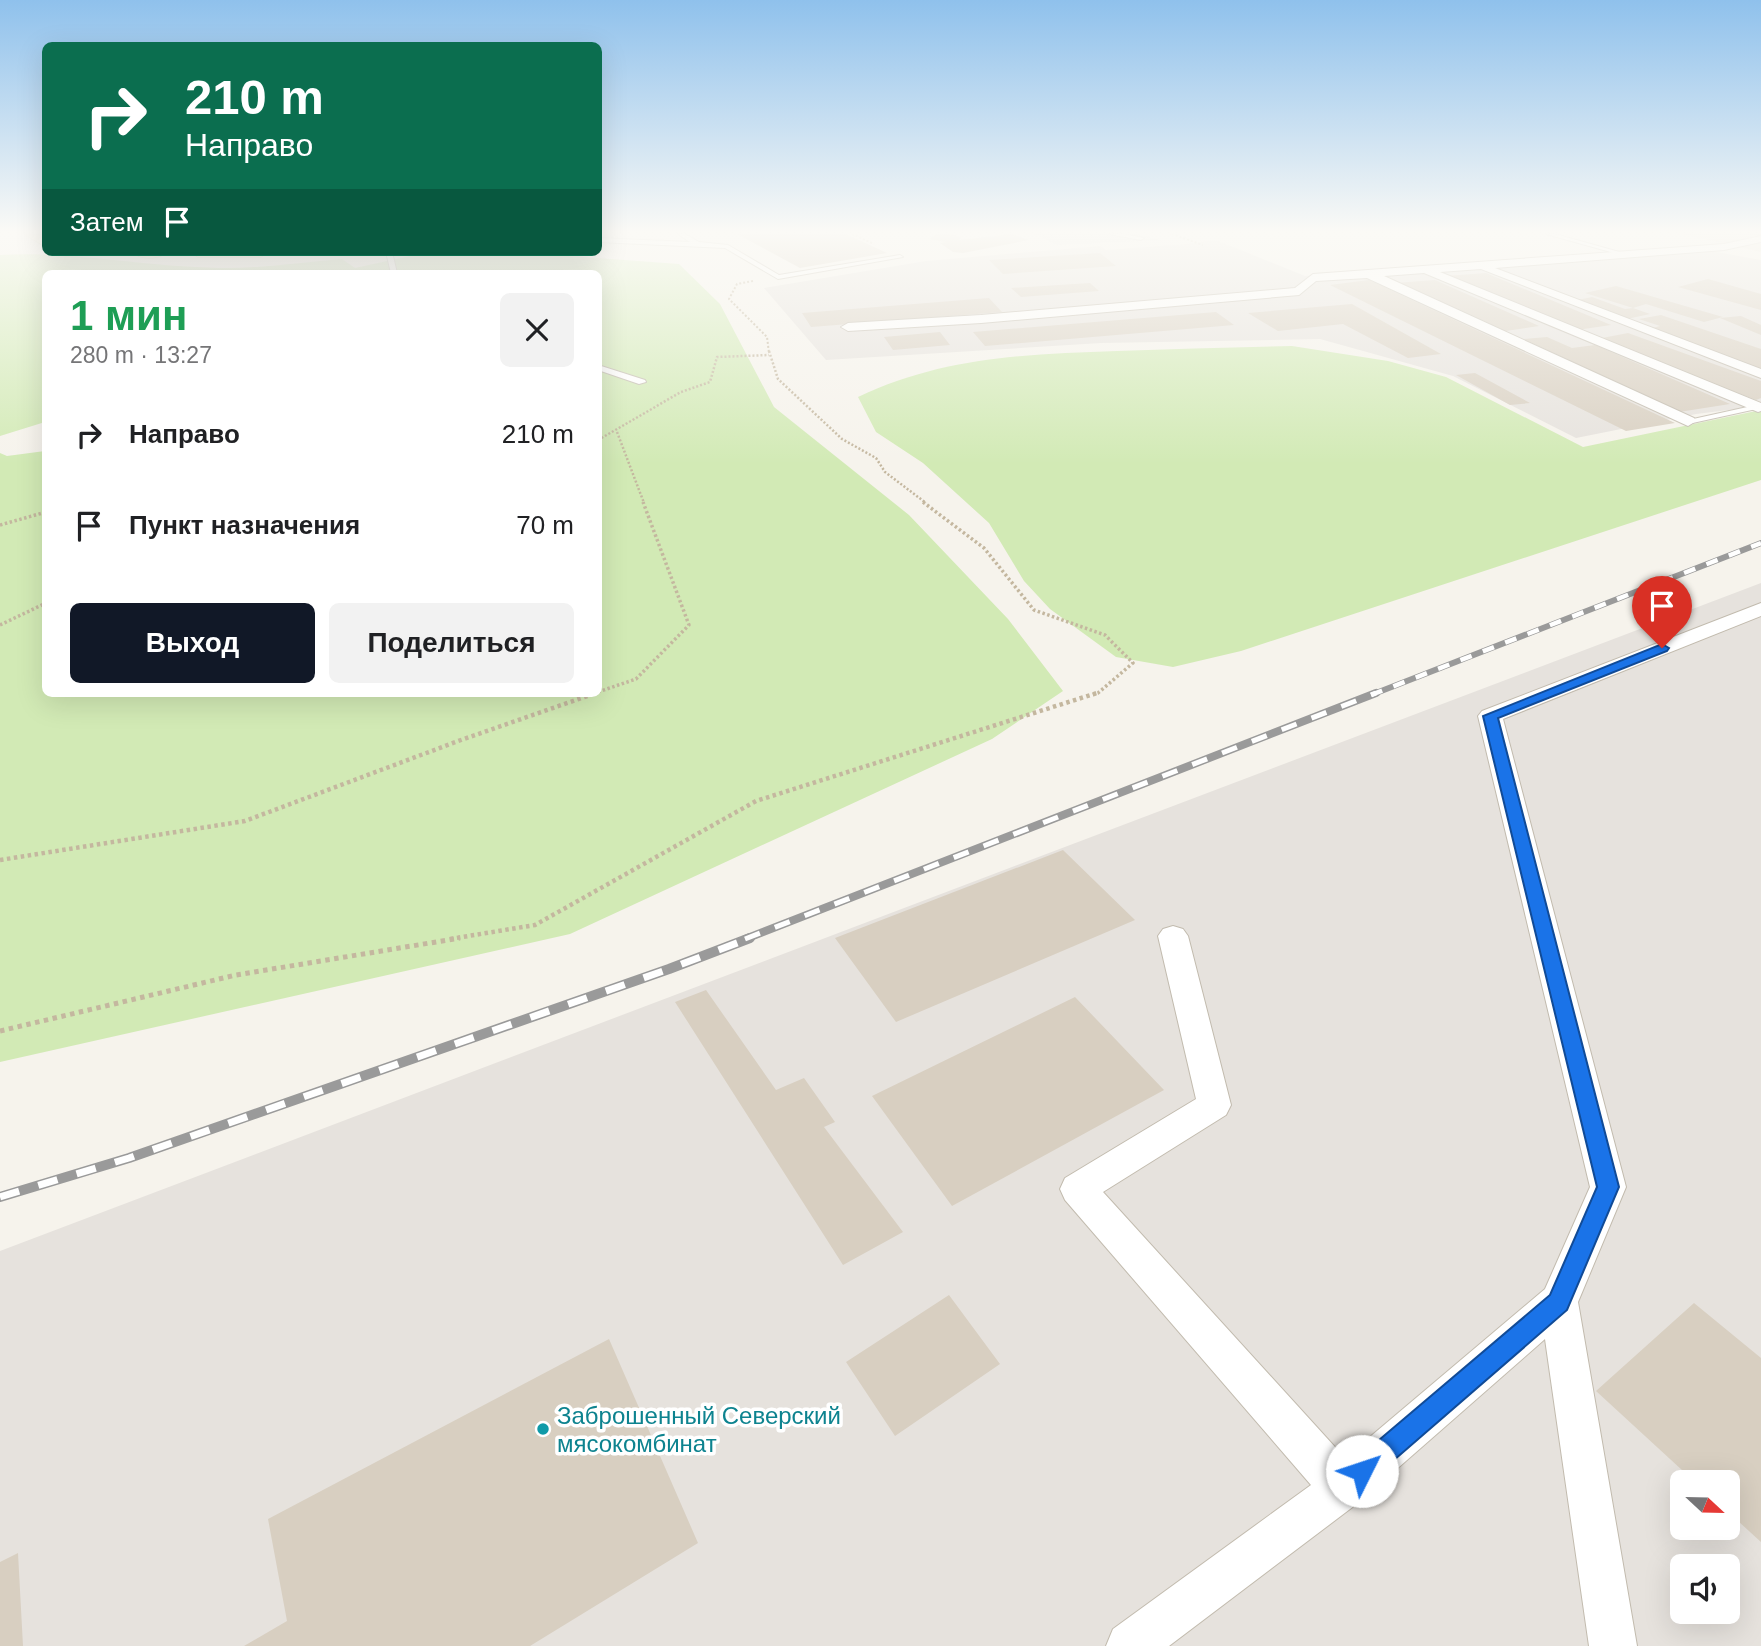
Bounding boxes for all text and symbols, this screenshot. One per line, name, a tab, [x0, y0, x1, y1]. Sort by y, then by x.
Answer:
icon: right	[70, 70, 161, 161]
text: 210 m	[185, 70, 324, 124]
text: Направо	[185, 127, 313, 163]
icon: arrive	[158, 203, 196, 241]
text: Затем	[70, 207, 144, 237]
text: 1 мин	[70, 292, 187, 339]
button: close	[500, 293, 574, 367]
text: 280 m · 13:27	[70, 342, 212, 368]
icon: right	[70, 416, 108, 454]
text: Направо	[129, 419, 240, 449]
text: 210 m	[502, 419, 574, 449]
icon: arrive	[70, 507, 108, 545]
text: Пункт назначения	[129, 510, 360, 540]
text: 70 m	[516, 510, 574, 540]
pin	[1632, 576, 1692, 648]
icon: arrive	[1643, 587, 1681, 625]
button: Выход	[70, 603, 315, 683]
button: Поделиться	[329, 603, 574, 683]
place label: Заброшенный Северский мясокомбинат	[557, 1402, 841, 1457]
marker: Заброшенный Северский мясокомбинат	[535, 1421, 551, 1437]
position arrow	[1325, 1434, 1399, 1508]
north arrow	[1670, 1470, 1740, 1540]
map controls	[1670, 1470, 1740, 1624]
button: sound	[1670, 1554, 1740, 1624]

